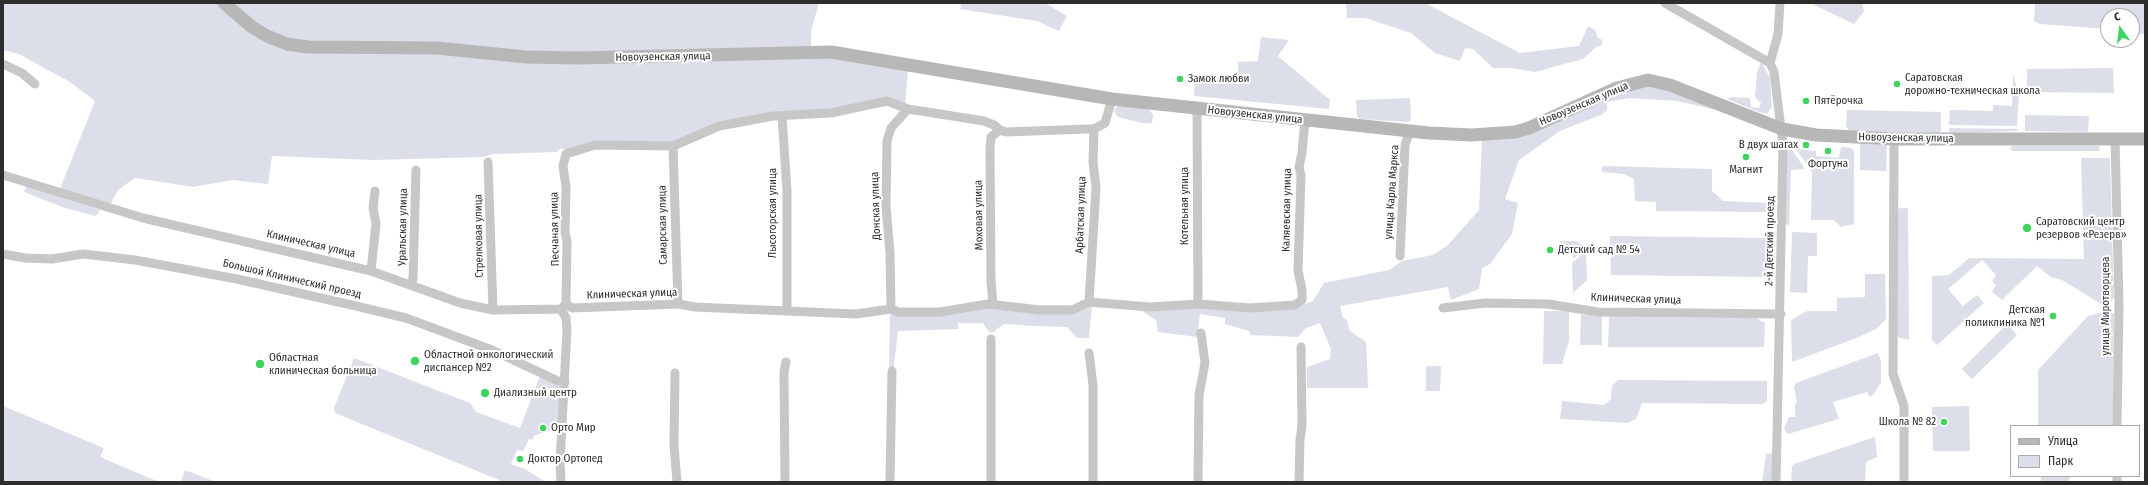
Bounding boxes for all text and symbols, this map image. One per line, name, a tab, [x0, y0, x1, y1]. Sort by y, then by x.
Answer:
north arrow	[2100, 8, 2140, 48]
text: С	[2113, 10, 2122, 24]
street label: Новоузенская улица	[615, 50, 711, 64]
place label: Саратовская дорожно-техническая школа	[1905, 71, 2040, 97]
place label: Замок любви	[1188, 72, 1249, 86]
marker: Замок любви	[1175, 74, 1185, 84]
street label: Новоузенская улица	[1538, 79, 1630, 129]
marker: Саратовская дорожно-техническая школа	[1892, 79, 1902, 89]
place label: Пятёрочка	[1814, 94, 1863, 108]
marker: Пятёрочка	[1801, 96, 1811, 106]
street label: Новоузенская улица	[1207, 103, 1303, 127]
street label: Новоузенская улица	[1858, 131, 1954, 145]
place label: В двух шагах	[1739, 138, 1798, 152]
marker: В двух шагах	[1801, 140, 1811, 150]
street label: улица Карла Маркса	[1382, 144, 1402, 240]
marker: Фортуна	[1823, 146, 1833, 156]
marker: Магнит	[1741, 152, 1751, 162]
place label: Фортуна	[1808, 157, 1848, 171]
place label: Магнит	[1729, 163, 1763, 177]
street label: Котельная улица	[1178, 167, 1192, 245]
street label: Лысогорская улица	[766, 168, 780, 258]
street label: Каляевская улица	[1280, 168, 1294, 252]
street label: Донская улица	[868, 172, 884, 240]
street label: Арбатская улица	[1073, 176, 1089, 254]
street label: Моховая улица	[972, 180, 986, 250]
street label: Самарская улица	[656, 185, 670, 265]
street label: Уральская улица	[396, 188, 410, 266]
street label: Песчаная улица	[548, 192, 562, 266]
street label: Стрелковая улица	[472, 194, 486, 278]
street label: 2-й Детский проезд	[1763, 196, 1777, 286]
place label: Саратовский центр резервов «Резерв»	[2036, 215, 2127, 241]
marker: Саратовский центр резервов «Резерв»	[2021, 222, 2033, 234]
street label: Клиническая улица	[265, 227, 357, 261]
place label: Детский сад № 54	[1558, 243, 1640, 257]
marker: Детский сад № 54	[1545, 245, 1555, 255]
street label: Большой Клинический проезд	[222, 257, 362, 301]
street label: улица Миротворцева	[2099, 257, 2113, 355]
street label: Клиническая улица	[586, 286, 678, 302]
street label: Клиническая улица	[1590, 291, 1682, 307]
place label: Детская поликлиника №1	[1965, 303, 2045, 329]
marker: Детская поликлиника №1	[2048, 311, 2058, 321]
place label: Областной онкологический диспансер №2	[424, 348, 553, 374]
place label: Областная клиническая больница	[269, 351, 377, 377]
marker: Областной онкологический диспансер №2	[409, 355, 421, 367]
marker: Областная клиническая больница	[254, 358, 266, 370]
place label: Диализный центр	[494, 386, 577, 400]
marker: Диализный центр	[479, 387, 491, 399]
place label: Школа № 82	[1879, 415, 1936, 429]
marker: Школа № 82	[1939, 417, 1949, 427]
place label: Орто Мир	[551, 421, 596, 435]
marker: Орто Мир	[538, 423, 548, 433]
legend	[2010, 425, 2140, 477]
text: Улица	[2048, 434, 2078, 448]
place label: Доктор Ортопед	[528, 452, 603, 466]
marker: Доктор Ортопед	[515, 454, 525, 464]
text: Парк	[2048, 454, 2073, 468]

